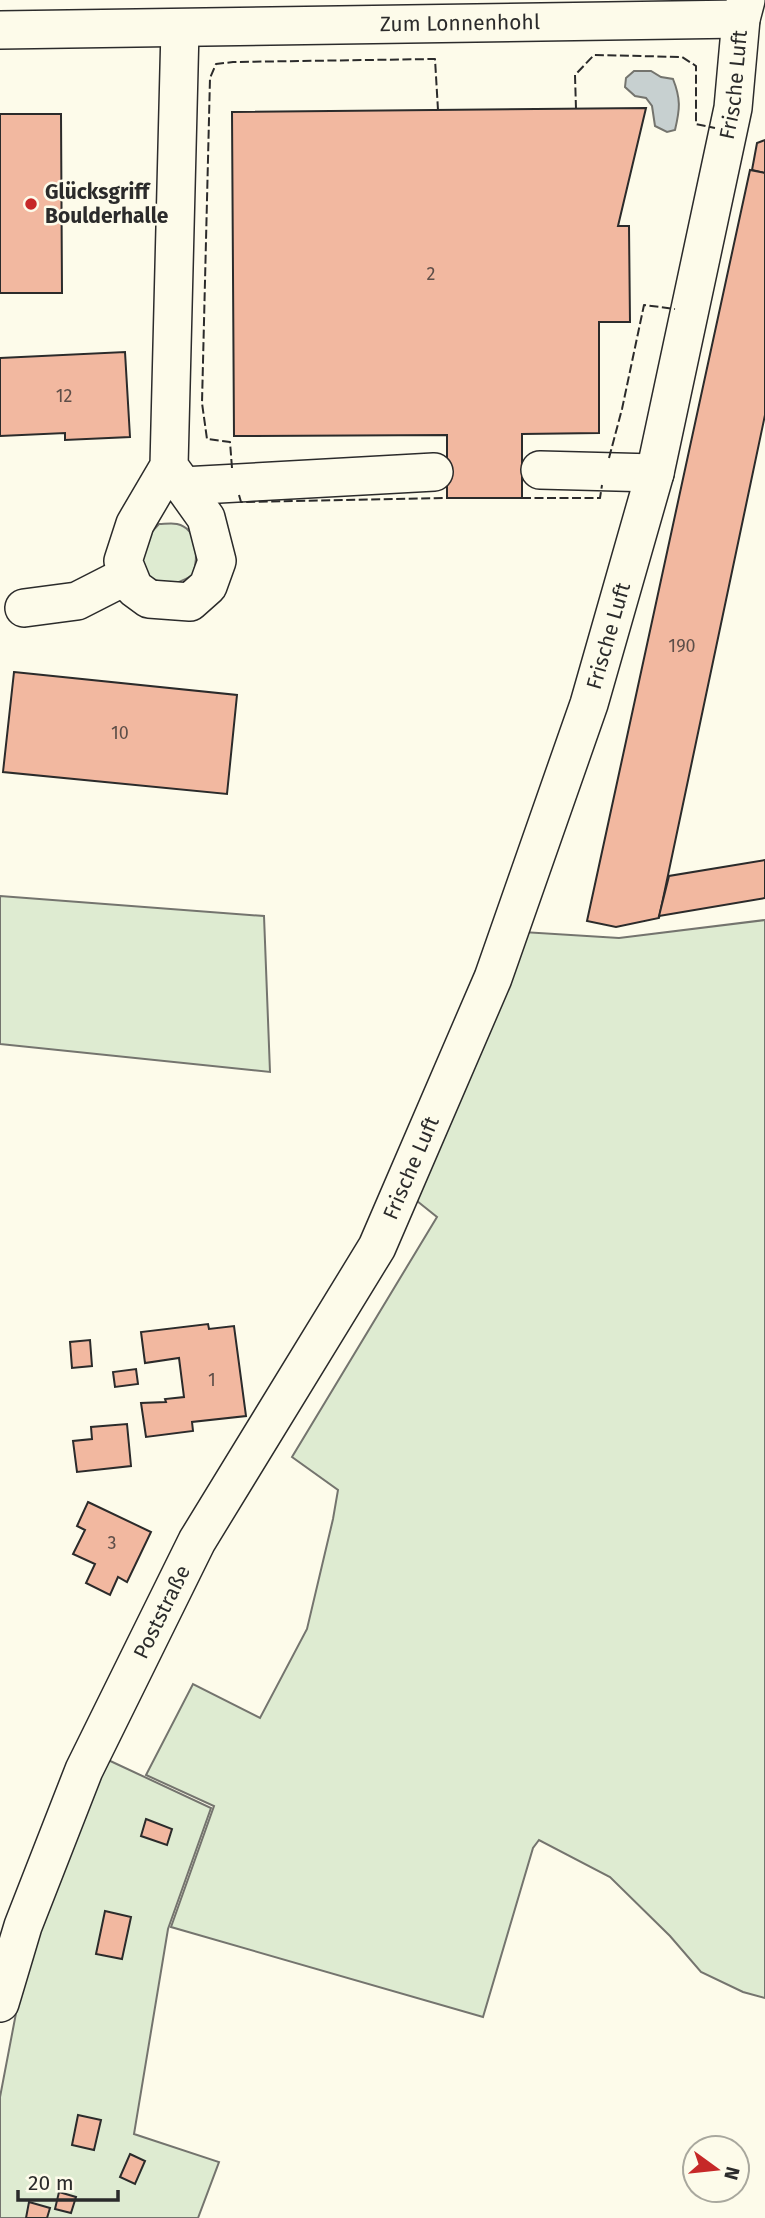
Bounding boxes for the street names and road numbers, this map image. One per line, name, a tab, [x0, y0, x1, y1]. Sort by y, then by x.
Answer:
street label: Zum Lonnenhohl	[380, 9, 540, 37]
street label: Frische Luft	[714, 29, 753, 142]
street label: Frische Luft	[581, 579, 636, 692]
street label: Frische Luft	[377, 1112, 445, 1224]
street label: Poststraße	[128, 1561, 196, 1663]

